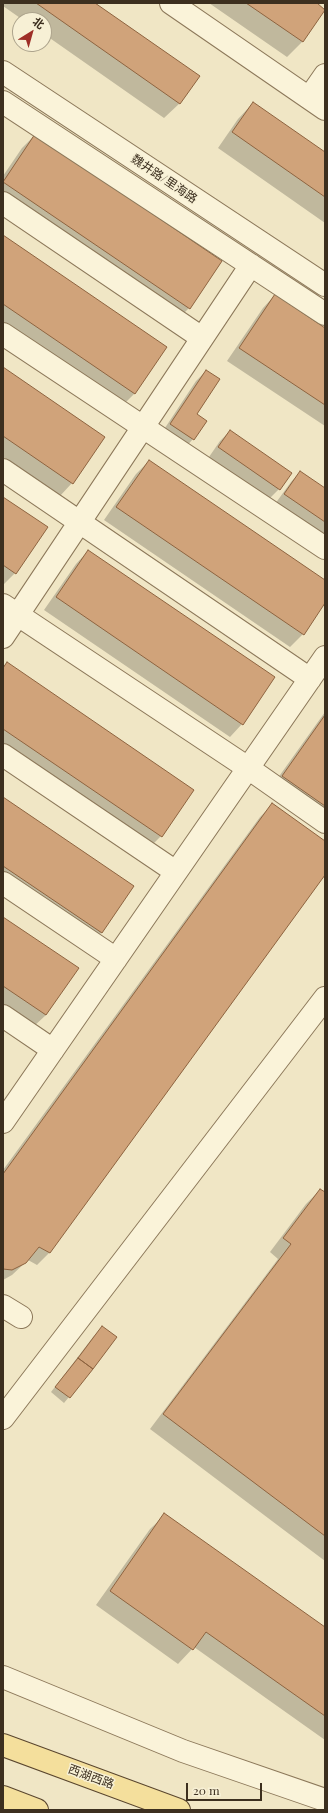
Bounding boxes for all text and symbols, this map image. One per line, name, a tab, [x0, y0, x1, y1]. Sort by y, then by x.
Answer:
north arrow	[12, 12, 52, 52]
text: 北	[30, 14, 48, 32]
street label: 魏井路/里海路	[128, 152, 200, 206]
street label: 西湖西路	[66, 1762, 116, 1792]
scale bar	[188, 1775, 264, 1801]
text: 20 m	[193, 1782, 220, 1798]

